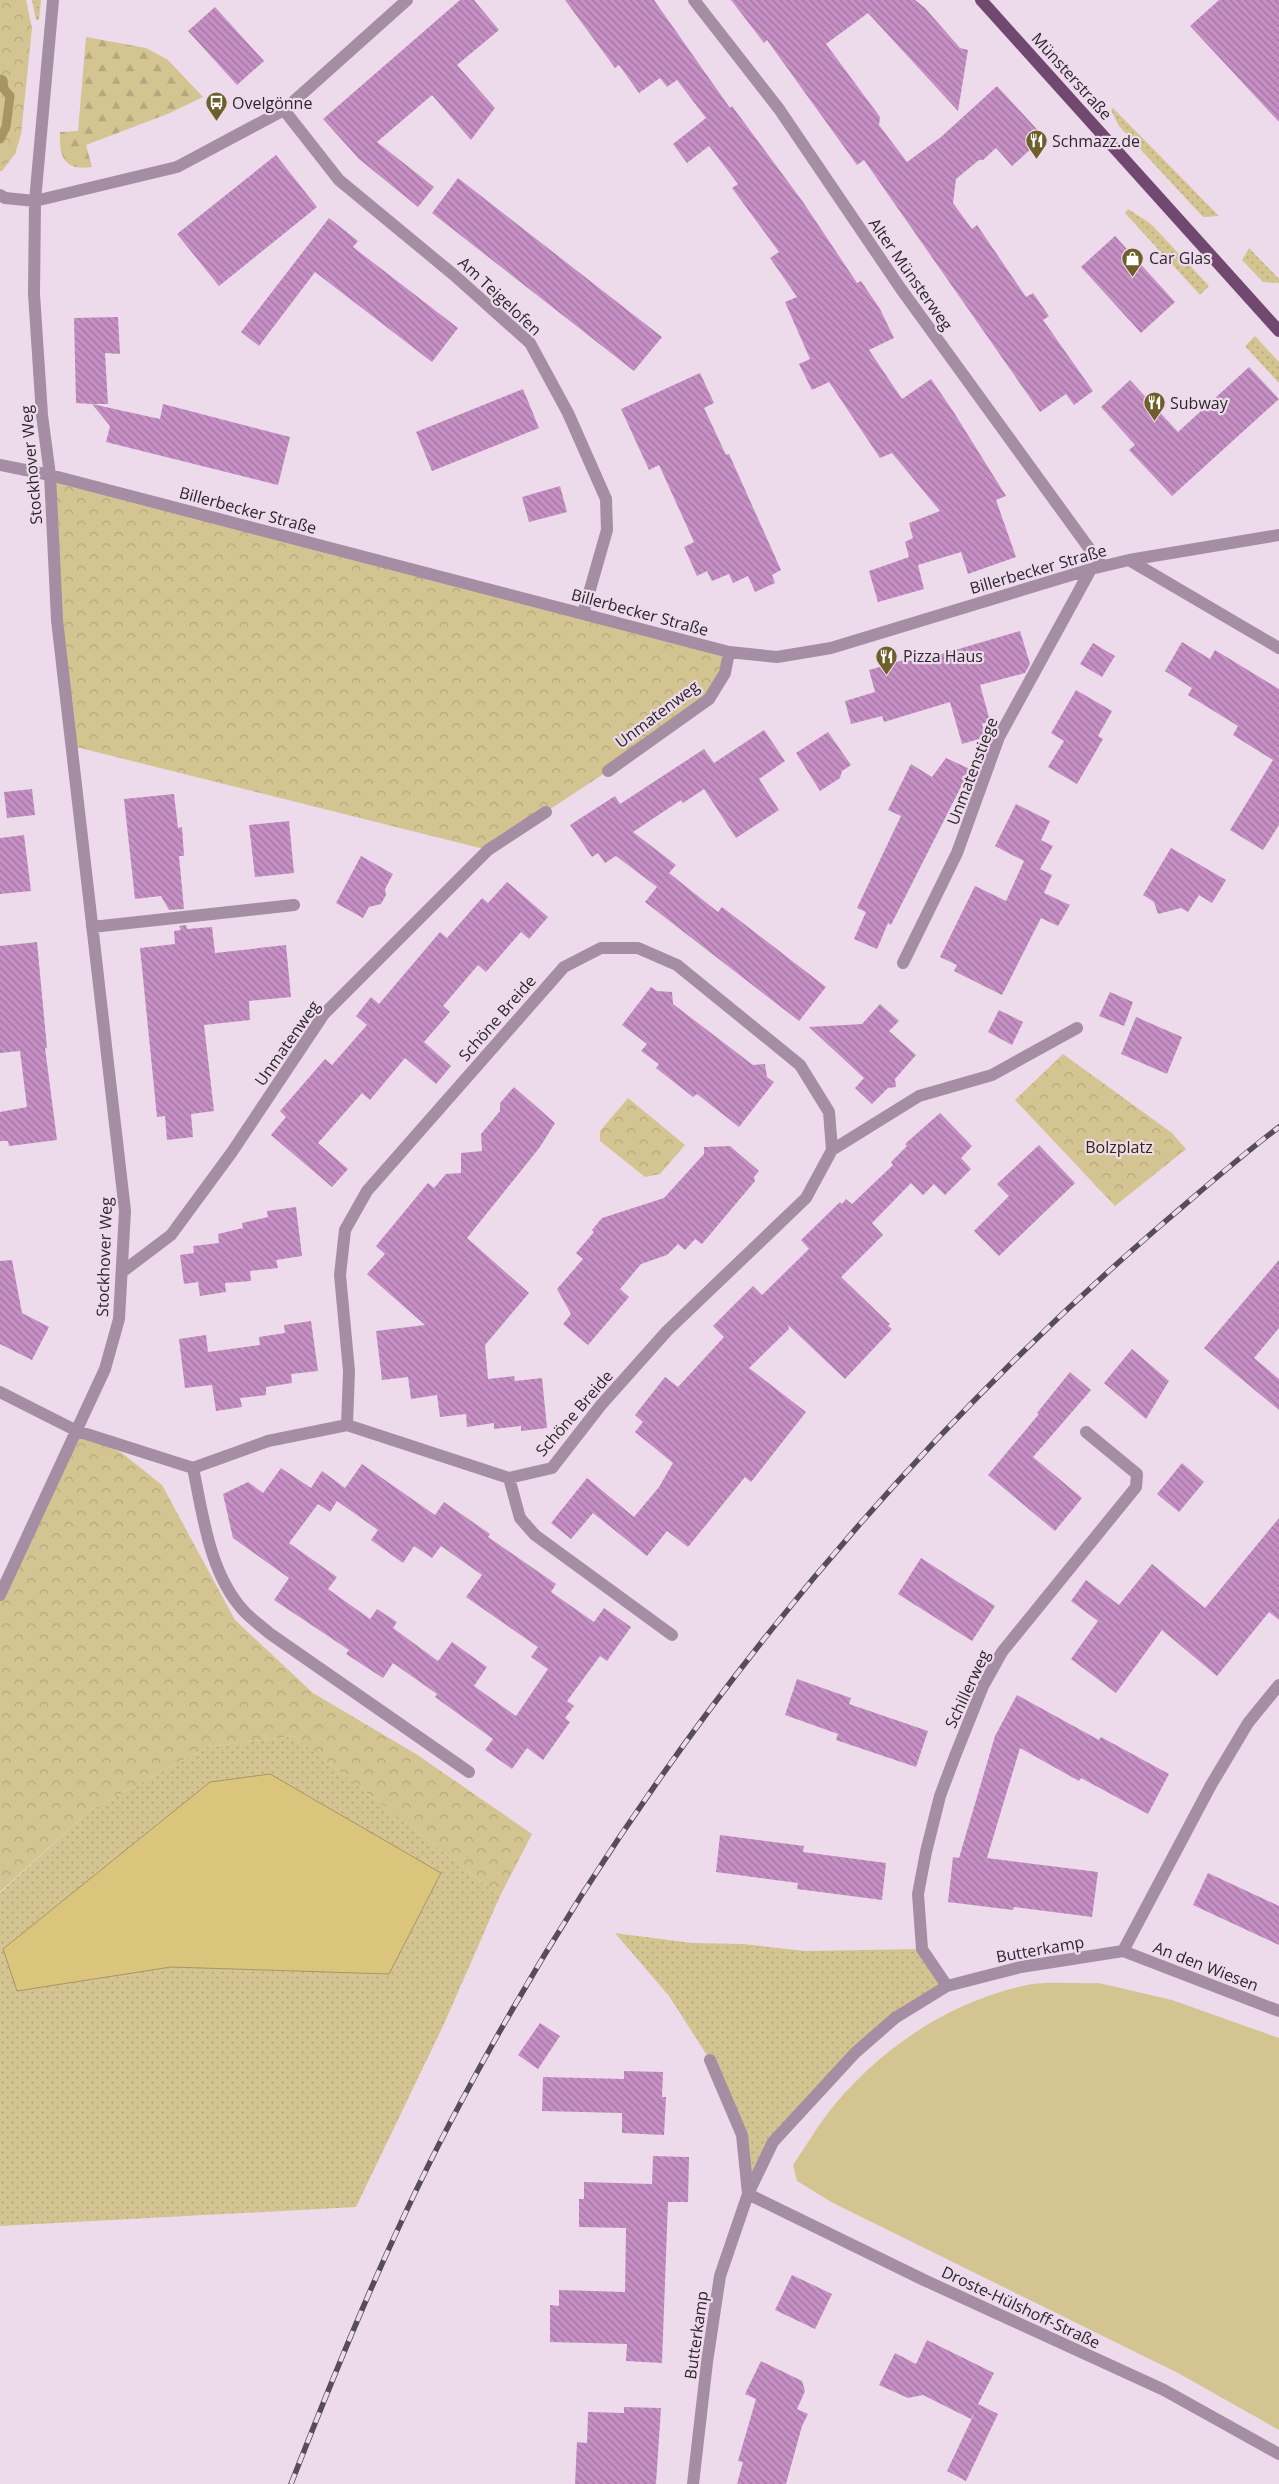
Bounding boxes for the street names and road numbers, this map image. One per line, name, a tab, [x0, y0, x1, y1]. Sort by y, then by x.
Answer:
street label: Münsterstraße	[1027, 28, 1117, 124]
street label: Alter Münsterweg	[864, 213, 958, 335]
street label: Am Teigelofen	[454, 252, 546, 340]
street label: Stockhover Weg	[15, 404, 47, 526]
street label: Billerbecker Straße	[177, 481, 319, 539]
street label: Billerbecker Straße	[967, 539, 1109, 599]
street label: Billerbecker Straße	[569, 583, 711, 641]
street label: Unmatenweg	[611, 675, 704, 753]
street label: Unmatenstiege	[941, 714, 1003, 828]
street label: Schöne Breide	[453, 970, 541, 1066]
street label: Unmatenweg	[249, 996, 325, 1090]
street label: Stockhover Weg	[91, 1196, 117, 1317]
street label: Schöne Breide	[530, 1365, 618, 1461]
street label: Schillerweg	[939, 1646, 995, 1732]
street label: Butterkamp	[994, 1930, 1086, 1968]
street label: An den Wiesen	[1150, 1936, 1262, 1996]
street label: Droste-Hülshoff-Straße	[938, 2261, 1104, 2353]
street label: Butterkamp	[679, 2289, 713, 2381]

